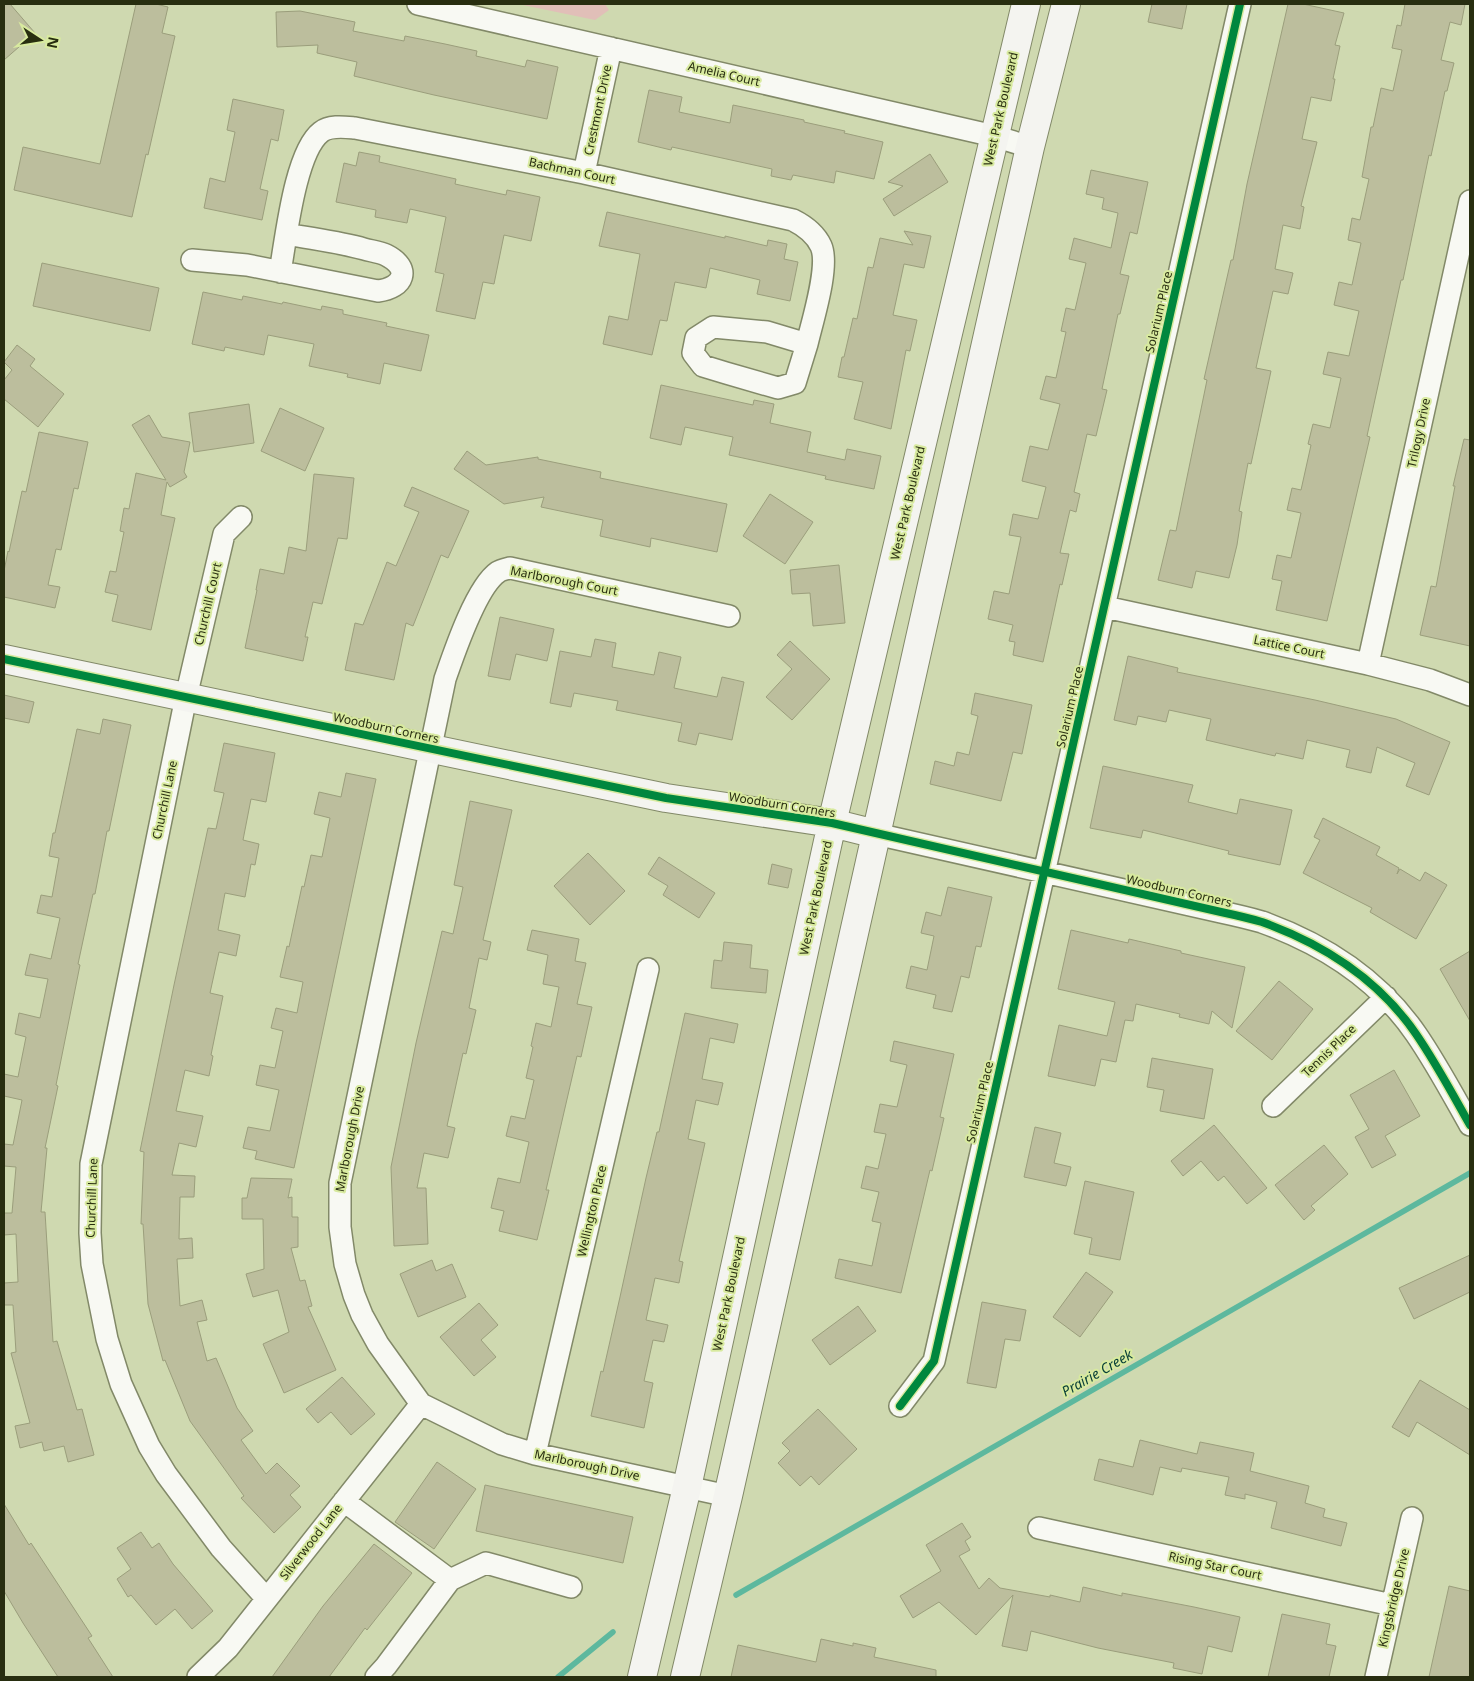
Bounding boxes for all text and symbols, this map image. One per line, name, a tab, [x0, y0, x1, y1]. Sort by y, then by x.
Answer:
north arrow	[15, 15, 65, 65]
text: N	[43, 35, 64, 50]
street label: West Park Boulevard	[979, 50, 1022, 168]
street label: Amelia Court	[687, 57, 762, 90]
street label: Crestmont Drive	[580, 63, 615, 157]
street label: Bachman Court	[527, 153, 617, 188]
street label: Solarium Place	[1141, 269, 1176, 354]
street label: Trilogy Drive	[1403, 396, 1434, 469]
street label: West Park Boulevard	[886, 444, 929, 562]
street label: Churchill Court	[190, 560, 225, 647]
street label: Marlborough Court	[509, 562, 620, 599]
street label: Lattice Court	[1252, 631, 1327, 662]
street label: Solarium Place	[1052, 664, 1087, 749]
street label: Woodburn Corners	[332, 708, 441, 747]
street label: Churchill Lane	[148, 759, 181, 841]
street label: Woodburn Corners	[728, 788, 837, 821]
street label: West Park Boulevard	[795, 839, 836, 957]
street label: Woodburn Corners	[1125, 870, 1234, 911]
street label: Tennis Place	[1298, 1020, 1360, 1081]
street label: Solarium Place	[962, 1059, 997, 1144]
street label: Marlborough Drive	[331, 1084, 368, 1193]
street label: Churchill Lane	[82, 1158, 101, 1238]
street label: Wellington Place	[573, 1163, 610, 1258]
street label: West Park Boulevard	[708, 1235, 749, 1353]
water label: Prairie Creek	[1058, 1344, 1137, 1401]
street label: Marlborough Drive	[533, 1445, 642, 1484]
street label: Silverwood Lane	[276, 1500, 346, 1583]
street label: Rising Star Court	[1167, 1547, 1264, 1584]
street label: Kingsbridge Drive	[1374, 1547, 1413, 1649]

